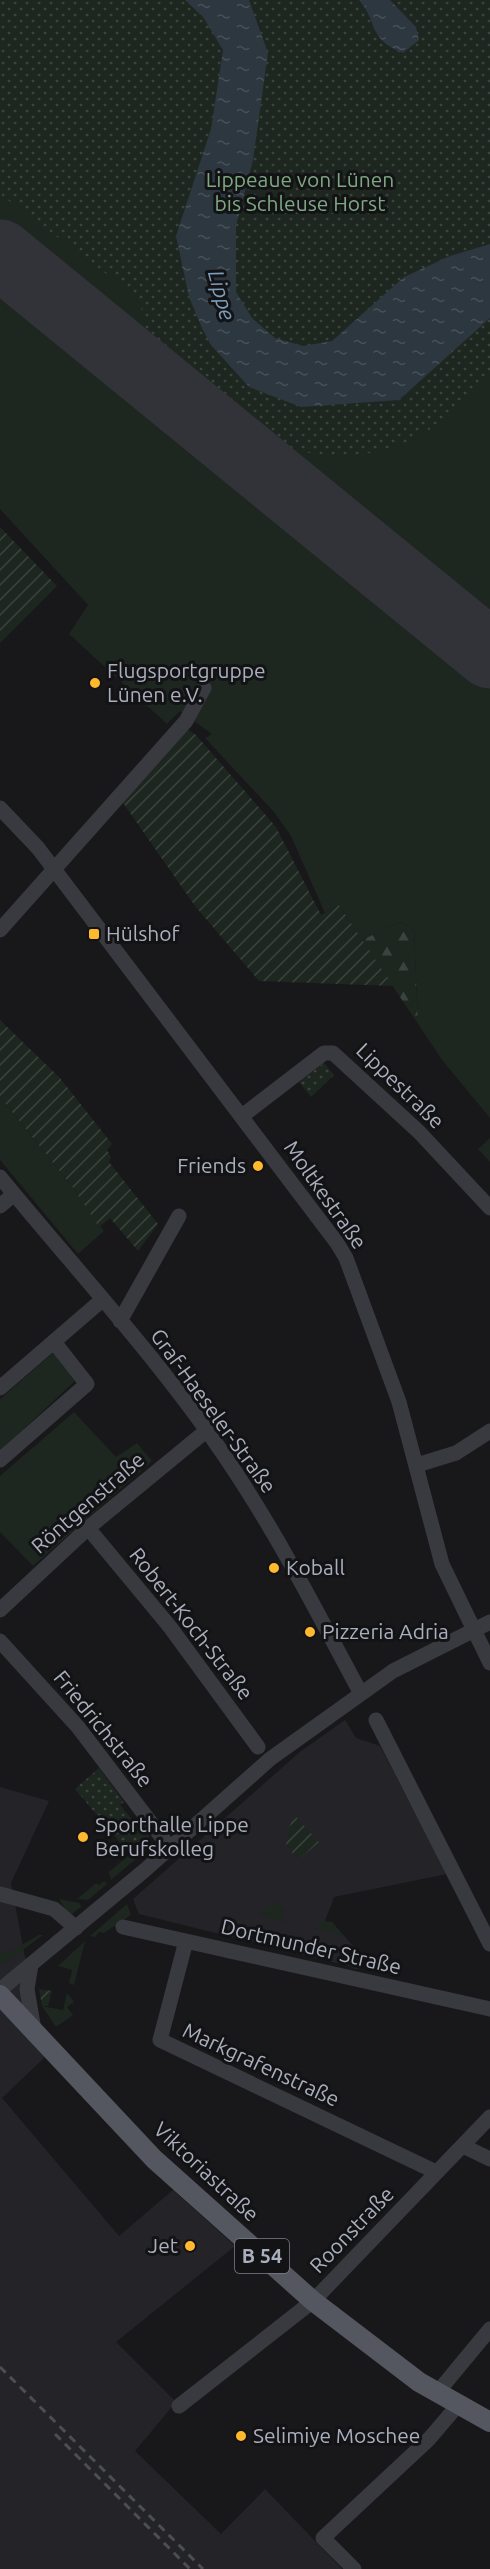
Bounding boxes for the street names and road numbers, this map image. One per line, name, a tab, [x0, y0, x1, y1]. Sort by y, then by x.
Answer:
street label: Lippestraße	[352, 1038, 449, 1133]
street label: Moltkestraße	[280, 1136, 372, 1253]
street label: Graf-Haeseler-Straße	[146, 1324, 281, 1497]
street label: Röntgenstraße	[26, 1447, 149, 1558]
street label: Robert-Koch-Straße	[125, 1543, 258, 1704]
street label: Friedrichstraße	[50, 1665, 158, 1791]
street label: Dortmunder Straße	[219, 1914, 404, 1978]
street label: Markgrafenstraße	[179, 2017, 343, 2111]
street label: Viktoriastraße	[149, 2117, 264, 2226]
street label: Roonstraße	[304, 2181, 398, 2277]
road number: B 54	[235, 2239, 289, 2273]

